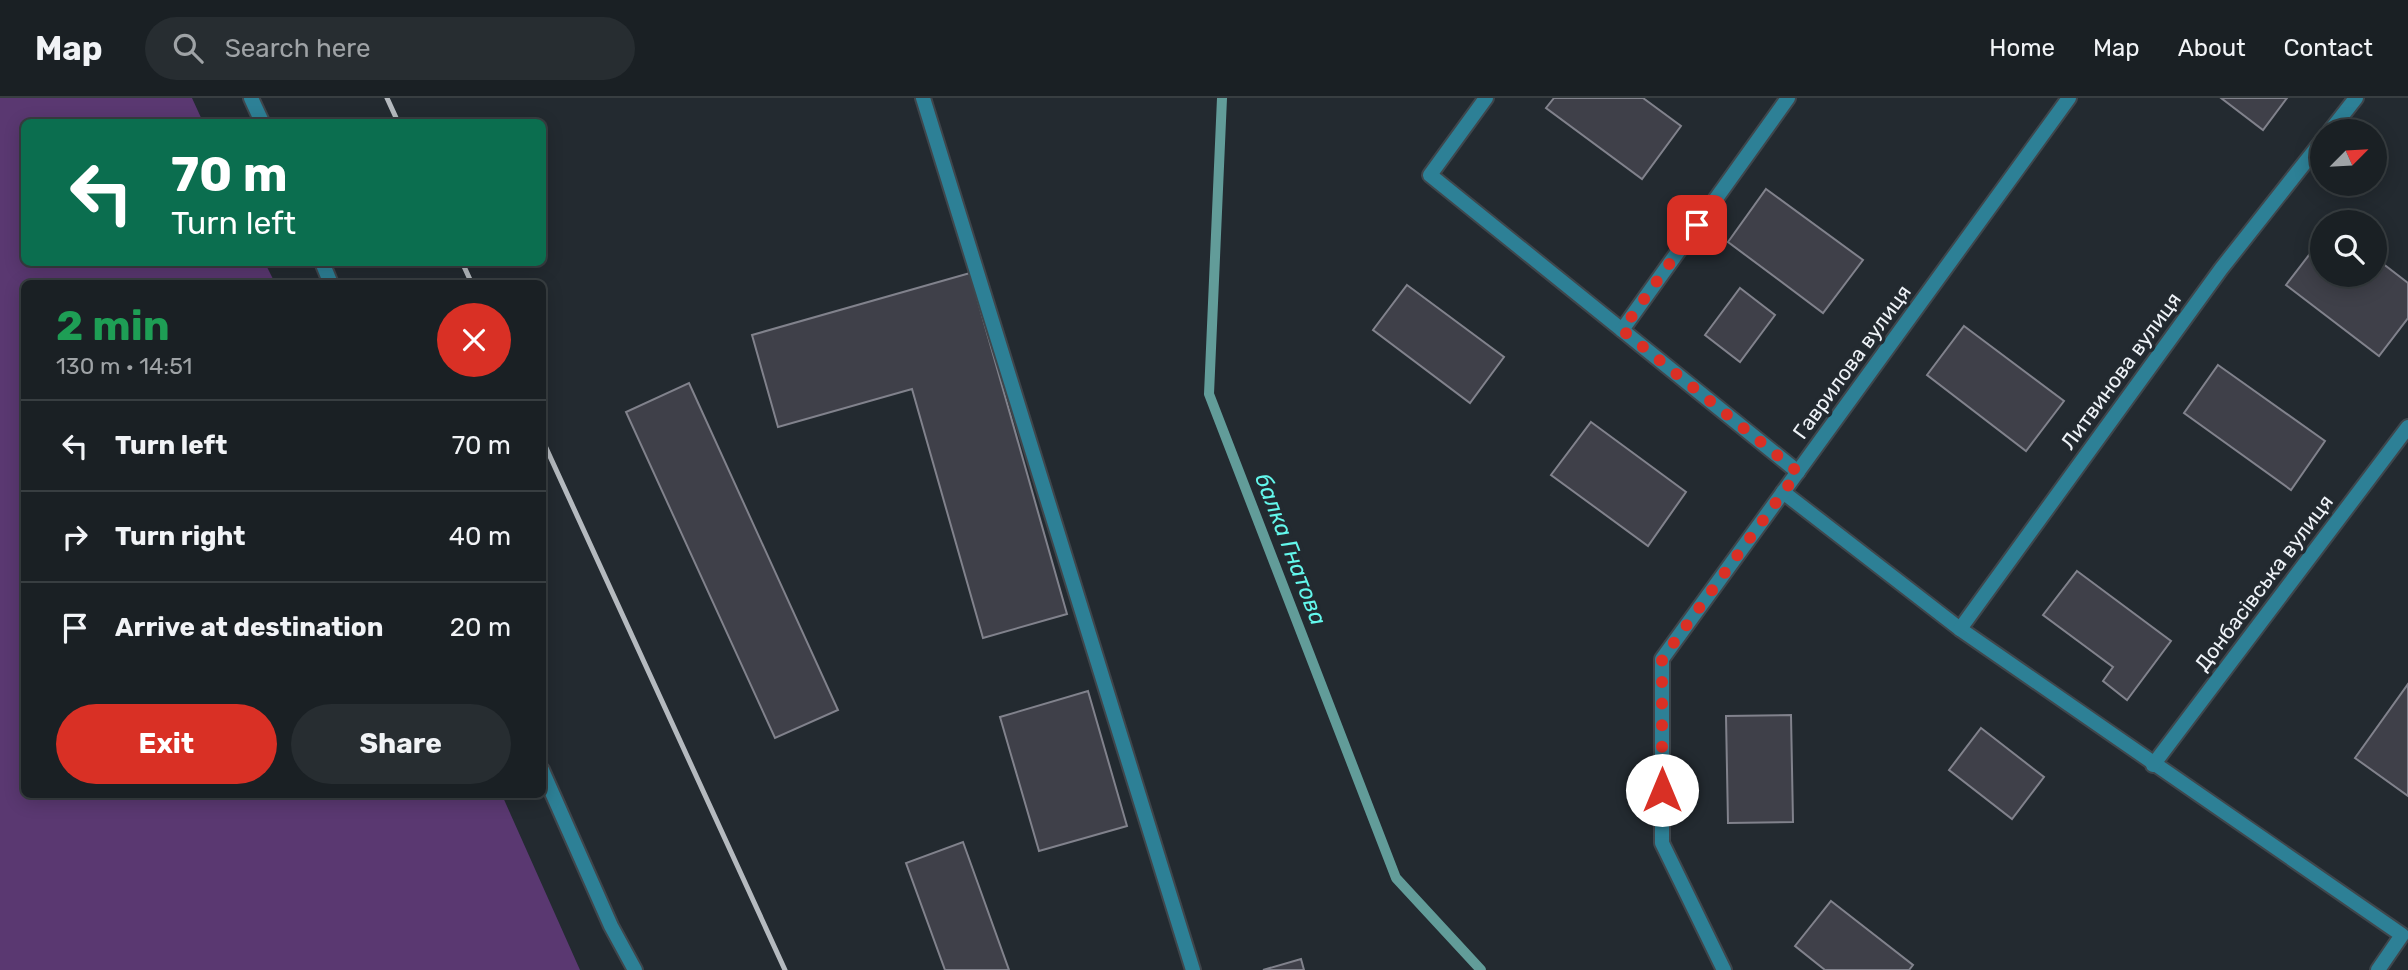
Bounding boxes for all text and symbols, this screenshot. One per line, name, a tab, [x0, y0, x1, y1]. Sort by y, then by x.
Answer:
search box	[145, 17, 635, 80]
text: Map	[35, 29, 103, 68]
icon: search	[169, 29, 207, 67]
text: Search here	[225, 33, 370, 64]
text: Home	[1989, 34, 2055, 62]
text: Map	[2093, 34, 2140, 62]
text: About	[2178, 34, 2246, 62]
text: Contact	[2284, 34, 2373, 62]
north arrow	[2310, 119, 2387, 196]
map controls	[2310, 119, 2387, 287]
text: 70 m	[171, 145, 288, 203]
icon: left	[56, 147, 147, 238]
pin	[1667, 195, 1727, 255]
text: Turn left	[171, 204, 296, 242]
icon: arrive	[1678, 206, 1716, 244]
button: search	[2310, 210, 2387, 287]
street label: Гаврилова вулиця	[1787, 280, 1916, 444]
street label: Литвинова вулиця	[2055, 287, 2186, 454]
text: 2 min	[56, 301, 170, 351]
button: close	[437, 303, 511, 377]
text: 130 m · 14:51	[56, 352, 192, 380]
icon: left	[56, 427, 94, 465]
text: Turn left	[115, 430, 227, 461]
text: 70 m	[452, 430, 511, 461]
water label: балка Гнатова	[1249, 469, 1333, 629]
street label: Донбасівська вулиця	[2189, 490, 2338, 676]
icon: right	[56, 518, 94, 556]
text: Turn right	[115, 521, 245, 552]
text: 40 m	[449, 521, 511, 552]
icon: arrive	[56, 609, 94, 647]
text: Arrive at destination	[115, 612, 383, 643]
text: 20 m	[450, 612, 511, 643]
button: Exit	[56, 704, 277, 784]
button: Share	[291, 704, 511, 784]
position arrow	[1625, 753, 1699, 827]

